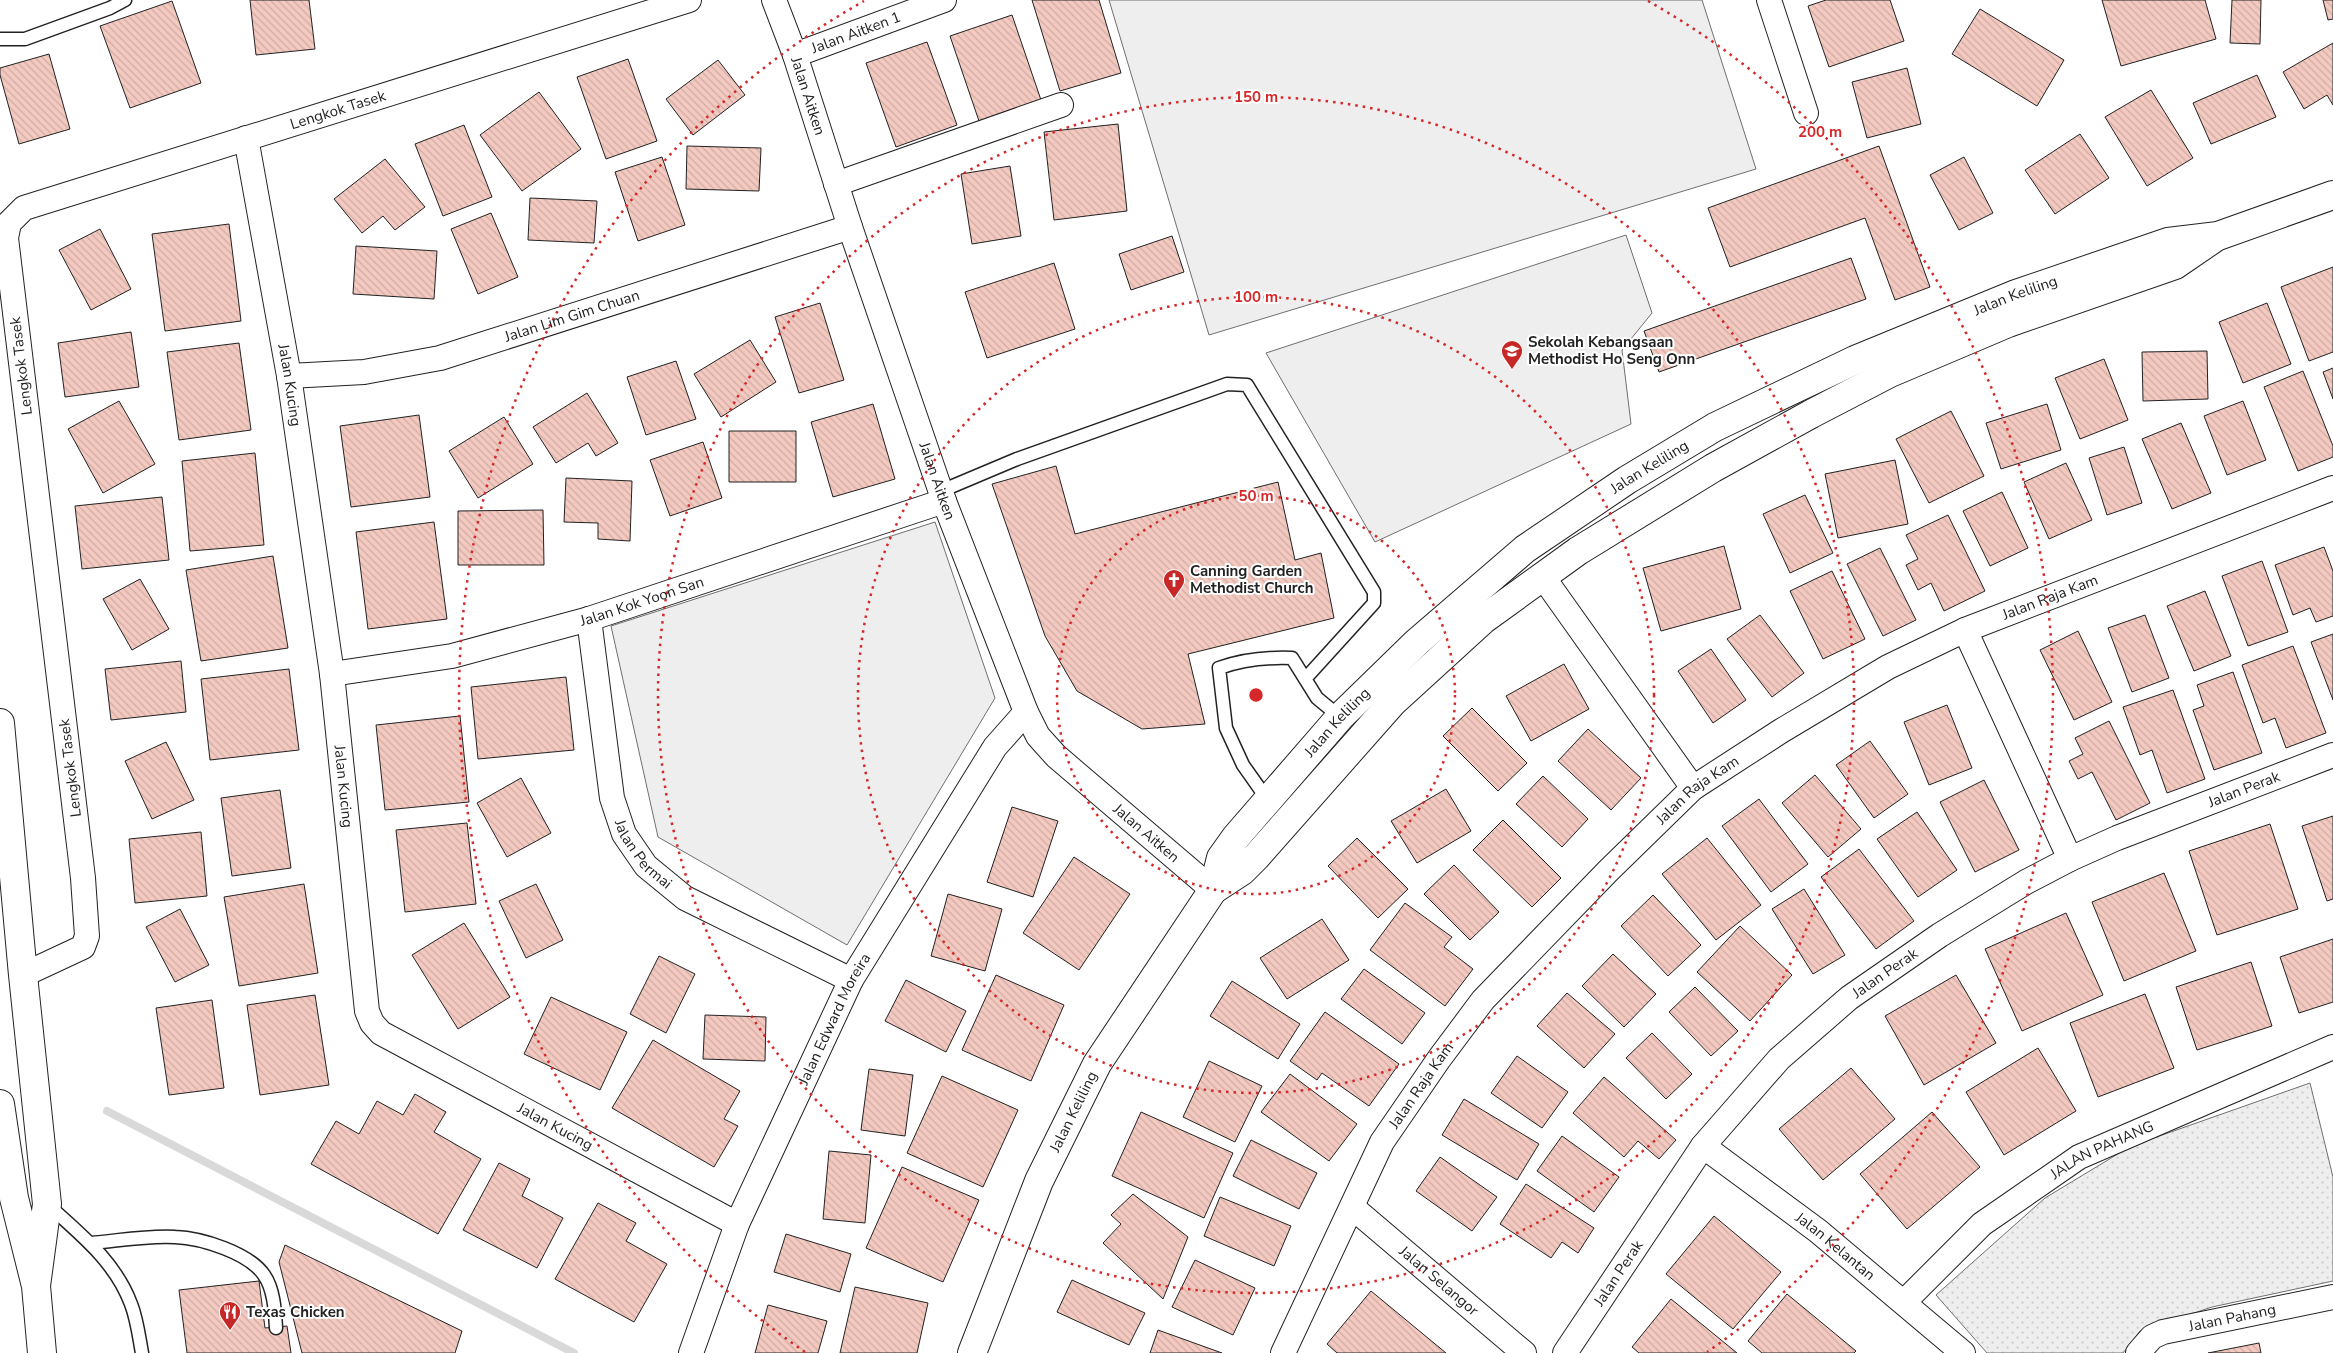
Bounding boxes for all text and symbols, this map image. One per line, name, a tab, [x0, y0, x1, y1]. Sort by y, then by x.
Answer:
street label: Jalan Aitken 1	[807, 7, 904, 58]
street label: Jalan Aitken	[786, 53, 830, 138]
street label: Lengkok Tasek	[288, 85, 389, 134]
text: 150 m	[1234, 87, 1278, 107]
text: 200 m	[1798, 122, 1842, 142]
street label: Jalan Keliling	[1970, 271, 2060, 321]
street label: Jalan Lim Gim Chuan	[501, 285, 642, 347]
text: 100 m	[1234, 287, 1278, 307]
street label: Lengkok Tasek	[5, 315, 37, 416]
place label: Sekolah Kebangsaan Methodist Ho Seng Onn	[1528, 332, 1695, 369]
school or university icon: Sekolah Kebangsaan Methodist Ho Seng Onn	[1500, 339, 1524, 370]
street label: Jalan Kucing	[273, 341, 306, 428]
street label: Jalan Keliling	[1606, 435, 1692, 499]
street label: Jalan Aitken	[914, 438, 960, 523]
text: 50 m	[1238, 486, 1274, 506]
place label: Canning Garden Methodist Church	[1190, 561, 1313, 598]
church icon: Canning Garden Methodist Church	[1162, 568, 1186, 599]
street label: Jalan Raja Kam	[1998, 570, 2101, 625]
street label: Jalan Kok Yoon San	[577, 572, 706, 631]
street label: Jalan Keliling	[1299, 683, 1374, 762]
centre of rings	[1247, 686, 1265, 704]
street label: Lengkok Tasek	[54, 717, 86, 818]
street label: Jalan Kucing	[329, 743, 358, 829]
street label: Jalan Raja Kam	[1651, 751, 1743, 830]
street label: Jalan Perak	[2204, 766, 2283, 812]
street label: Jalan Aitken	[1108, 799, 1184, 867]
street label: Jalan Permai	[610, 816, 676, 893]
street label: Jalan Perak	[1847, 943, 1922, 1003]
street label: Jalan Edward Moreira	[793, 949, 875, 1089]
street label: Jalan Raja Kam	[1384, 1038, 1458, 1133]
street label: Jalan Keliling	[1044, 1068, 1102, 1156]
street label: Jalan Kucing	[513, 1098, 597, 1155]
street label: JALAN PAHANG	[2045, 1116, 2157, 1184]
street label: Jalan Kelantan	[1791, 1207, 1879, 1285]
street label: Jalan Perak	[1588, 1236, 1648, 1311]
street label: Jalan Selangor	[1394, 1241, 1483, 1321]
street label: Jalan Pahang	[2186, 1299, 2278, 1337]
restaurant icon: Texas Chicken	[218, 1300, 242, 1331]
place label: Texas Chicken	[246, 1302, 345, 1322]

